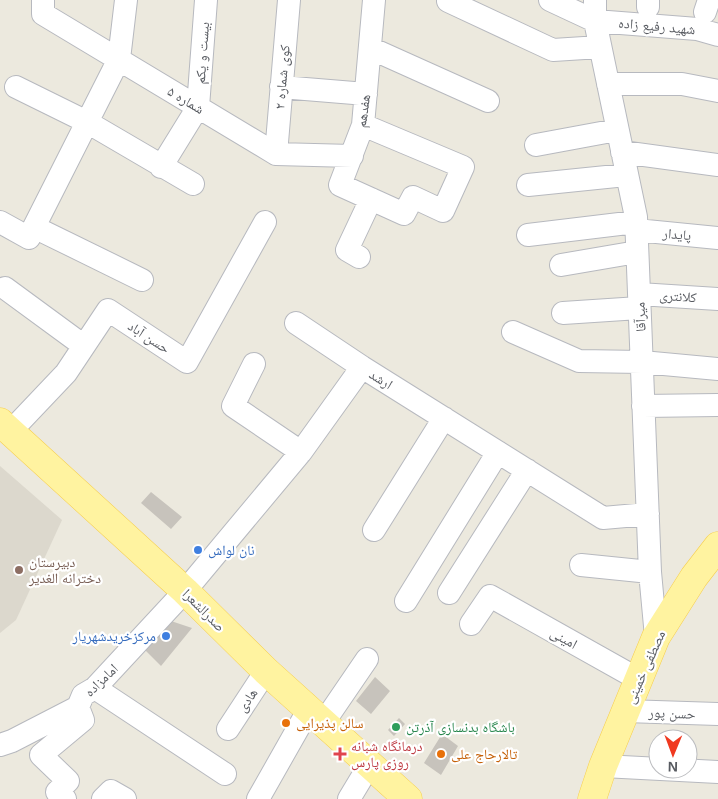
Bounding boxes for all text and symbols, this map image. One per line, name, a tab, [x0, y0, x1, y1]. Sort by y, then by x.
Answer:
street label: شهید رفیع زاده	[618, 15, 696, 39]
street label: بیست و یکم	[192, 21, 214, 85]
street label: کوی شماره ۲	[271, 44, 294, 110]
street label: شماره ۵	[164, 83, 207, 118]
street label: هفدهم	[353, 93, 375, 129]
street label: پایدار	[661, 225, 692, 244]
street label: کلانتری	[659, 287, 697, 306]
street label: میرآقا	[631, 302, 650, 332]
street label: حسن آباد	[124, 318, 173, 357]
street label: ارشد	[366, 366, 396, 393]
place label: نان لواش	[208, 542, 255, 559]
marker: نان لواش	[192, 544, 204, 556]
place label: دبیرستان دخترانه الغدیر	[28, 554, 101, 587]
marker: دبیرستان دخترانه الغدیر	[13, 564, 25, 576]
street label: صدرالشعرا	[179, 585, 229, 635]
street label: امینی	[547, 624, 580, 653]
place label: مرکزخریدشهریار	[72, 628, 156, 645]
street label: مصطفی خمینی	[622, 628, 669, 706]
marker: مرکزخریدشهریار	[160, 630, 172, 642]
street label: امامزاده	[81, 660, 122, 700]
street label: هادی	[233, 685, 261, 715]
street label: حسن پور	[647, 704, 696, 723]
place label: سالن پذیرایی	[296, 715, 363, 732]
marker: سالن پذیرایی	[280, 717, 292, 729]
place label: باشگاه بدنسازی آذرتن	[406, 719, 515, 736]
marker: باشگاه بدنسازی آذرتن	[390, 721, 402, 733]
north arrow	[648, 729, 698, 779]
place label: درمانگاه شبانه روزی پارس	[351, 738, 423, 771]
place label: تالارحاج علی	[451, 746, 518, 764]
marker: درمانگاه شبانه روزی پارس	[333, 747, 347, 761]
marker: تالارحاج علی	[435, 748, 447, 760]
text: N	[668, 759, 678, 775]

